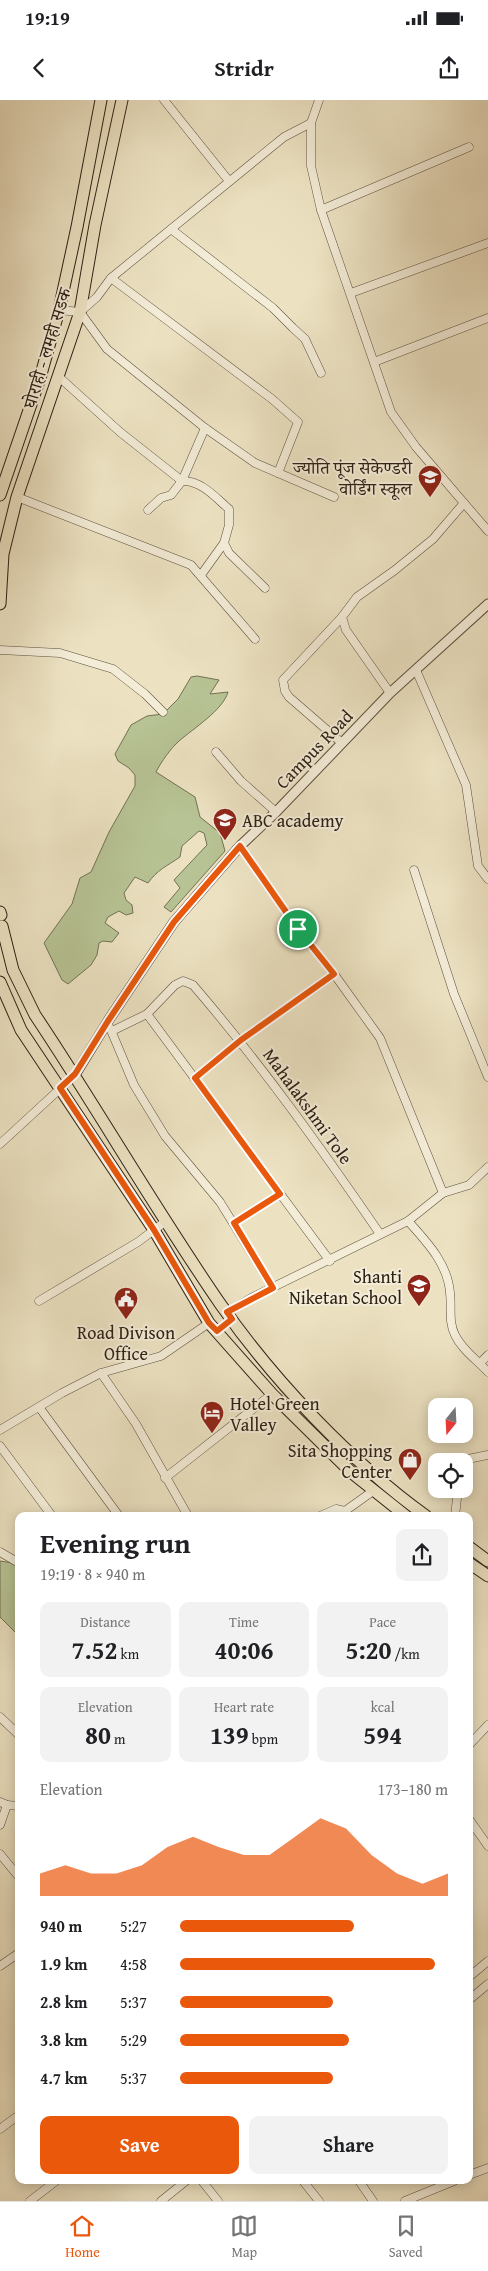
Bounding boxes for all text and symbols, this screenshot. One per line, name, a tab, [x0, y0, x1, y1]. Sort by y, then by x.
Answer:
text: 19:19	[25, 4, 70, 32]
text: Stridr	[214, 52, 274, 84]
icon: back	[25, 54, 53, 82]
icon: share	[435, 54, 463, 82]
street label: घोराही - लमही सडक	[16, 283, 79, 413]
place label: ज्योति पूंज सेकेण्डरी वोर्डिंग स्कूल	[292, 454, 414, 502]
school or university icon: ज्योति पूंज सेकेण्डरी वोर्डिंग स्कूल	[417, 464, 443, 498]
street label: Campus Road	[269, 703, 359, 795]
school or university icon: ABC academy	[212, 807, 238, 841]
place label: ABC academy	[242, 807, 344, 834]
pin	[277, 908, 319, 950]
icon: arrive	[284, 915, 312, 943]
street label: Mahalakshmi Tole	[257, 1042, 359, 1170]
place label: Shanti Niketan School	[289, 1263, 402, 1311]
school or university icon: Shanti Niketan School	[406, 1273, 432, 1307]
public building icon: Road Divison Office	[113, 1286, 139, 1320]
place label: Road Divison Office	[77, 1319, 175, 1367]
place label: Hotel Green Valley	[230, 1390, 320, 1438]
north arrow	[428, 1398, 472, 1442]
map controls	[428, 1398, 473, 1498]
hotel icon: Hotel Green Valley	[199, 1400, 225, 1434]
place label: Sita Shopping Center	[288, 1437, 393, 1485]
shop icon: Sita Shopping Center	[397, 1447, 423, 1481]
button: locate	[428, 1453, 473, 1498]
text: Evening run	[40, 1522, 191, 1563]
button: share	[396, 1529, 448, 1581]
text: 19:19 · 8 × 940 m	[40, 1562, 145, 1586]
text: Distance	[80, 1612, 130, 1632]
text: Time	[229, 1612, 259, 1632]
text: Pace	[369, 1612, 396, 1632]
text: 7.52	[72, 1632, 117, 1668]
text: 40:06	[215, 1632, 273, 1668]
text: 5:20	[346, 1632, 392, 1668]
text: km	[117, 1644, 139, 1664]
text: /km	[392, 1644, 420, 1664]
text: Elevation	[78, 1697, 133, 1717]
text: Heart rate	[214, 1697, 274, 1717]
text: kcal	[371, 1697, 395, 1717]
text: 80	[85, 1717, 111, 1753]
text: 139	[210, 1717, 249, 1753]
text: 594	[363, 1717, 402, 1753]
text: m	[111, 1729, 126, 1749]
text: bpm	[249, 1729, 278, 1749]
text: Elevation	[40, 1777, 103, 1801]
text: 173–180 m	[378, 1777, 448, 1801]
text: 940 m	[40, 1914, 82, 1938]
text: 5:27	[120, 1914, 147, 1938]
text: 1.9 km	[40, 1952, 87, 1976]
text: 4:58	[120, 1952, 147, 1976]
text: 2.8 km	[40, 1990, 87, 2014]
text: 5:37	[120, 1990, 147, 2014]
text: 3.8 km	[40, 2028, 87, 2052]
text: 5:29	[120, 2028, 147, 2052]
text: 4.7 km	[40, 2066, 87, 2090]
text: 5:37	[120, 2066, 147, 2090]
button: Save	[40, 2116, 239, 2174]
button: Share	[249, 2116, 448, 2174]
tab: Home	[65, 2212, 100, 2262]
tab: Map	[230, 2212, 258, 2262]
tab: Saved	[389, 2212, 423, 2262]

